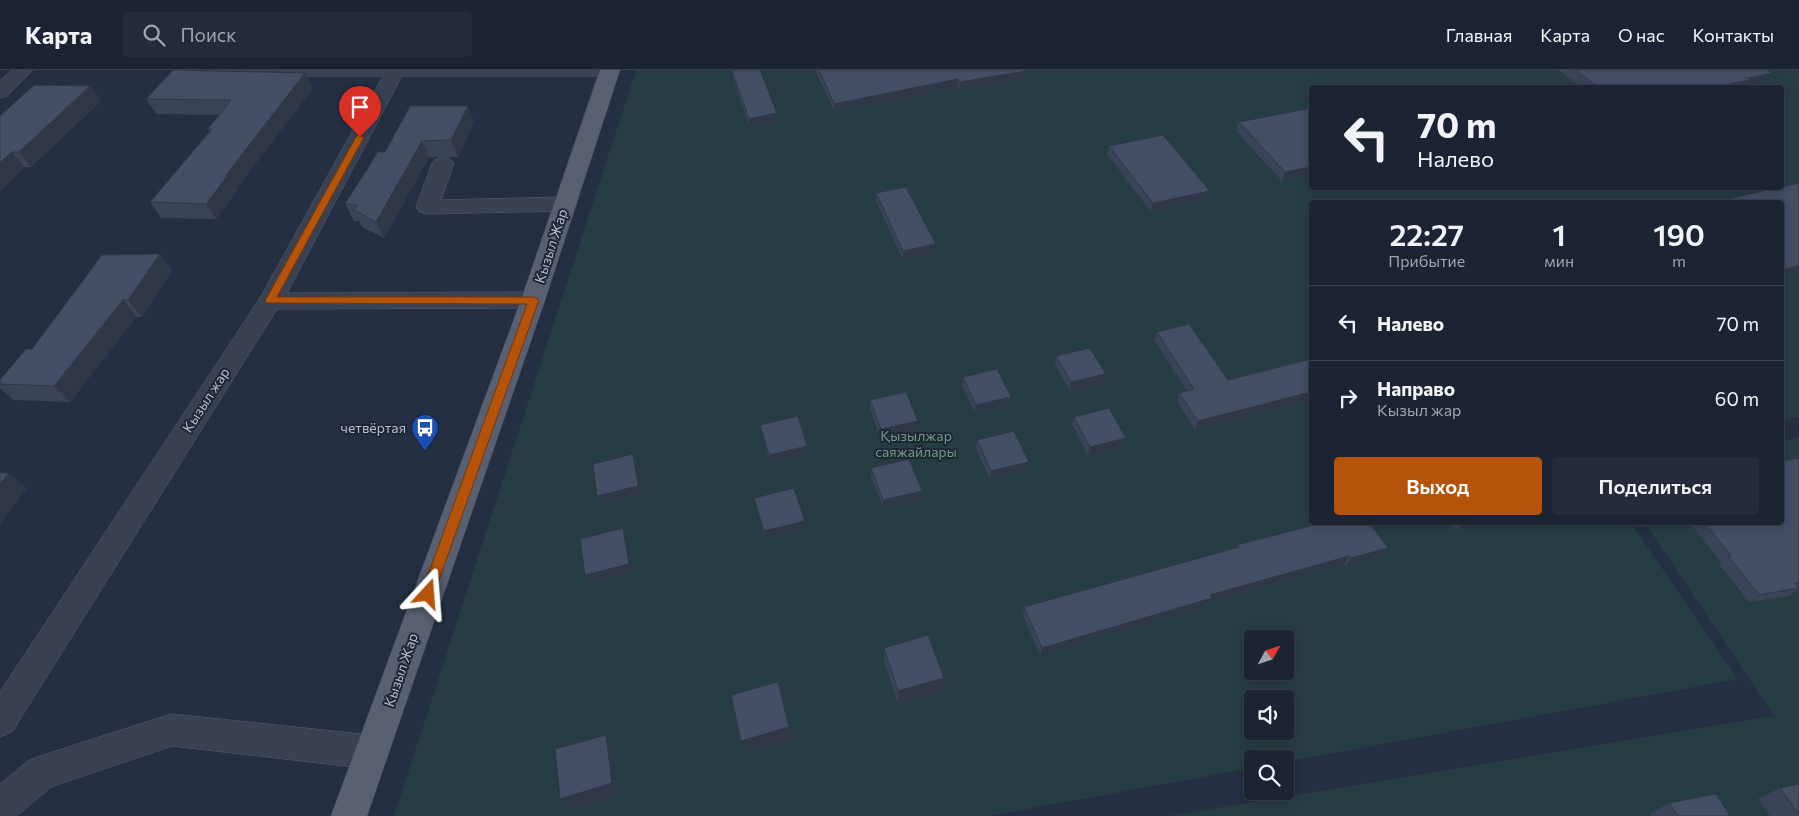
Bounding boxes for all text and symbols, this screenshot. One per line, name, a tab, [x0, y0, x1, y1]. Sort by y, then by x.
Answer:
search box	[122, 12, 472, 57]
text: Карта	[25, 20, 92, 49]
icon: search	[140, 21, 168, 49]
text: Поиск	[180, 23, 236, 46]
text: Главная	[1446, 24, 1512, 46]
text: Карта	[1540, 24, 1590, 46]
text: О нас	[1618, 24, 1665, 46]
text: Контакты	[1693, 24, 1774, 46]
pin	[339, 86, 381, 137]
icon: arrive	[346, 93, 374, 121]
text: 70 m	[1417, 102, 1497, 145]
icon: left	[1334, 105, 1399, 170]
text: Налево	[1417, 145, 1494, 172]
street label: Кызыл Жар	[531, 207, 571, 285]
text: 22:27	[1389, 215, 1464, 252]
text: 1	[1553, 215, 1566, 252]
text: 190	[1653, 215, 1705, 252]
text: Прибытие	[1388, 251, 1465, 270]
text: мин	[1544, 251, 1574, 270]
text: m	[1672, 251, 1686, 270]
icon: left	[1334, 309, 1362, 337]
text: Налево	[1377, 312, 1444, 335]
text: 70 m	[1716, 312, 1759, 335]
street label: Кызыл жар	[178, 364, 233, 435]
text: Направо	[1377, 377, 1455, 400]
icon: right	[1334, 384, 1362, 412]
text: 60 m	[1715, 387, 1759, 410]
text: Кызыл жар	[1377, 400, 1461, 419]
bus stop icon: четвёртая	[410, 413, 440, 452]
place label: четвёртая	[340, 419, 406, 436]
park label: Қызылжар саяжайлары	[875, 427, 957, 460]
button: Выход	[1334, 457, 1542, 515]
button: Поделиться	[1552, 457, 1759, 515]
position arrow	[401, 567, 453, 619]
north arrow	[1244, 630, 1294, 680]
map controls	[1244, 630, 1294, 800]
street label: Кызыл Жар	[380, 631, 421, 709]
button: sound	[1244, 690, 1294, 740]
button: search	[1244, 750, 1294, 800]

